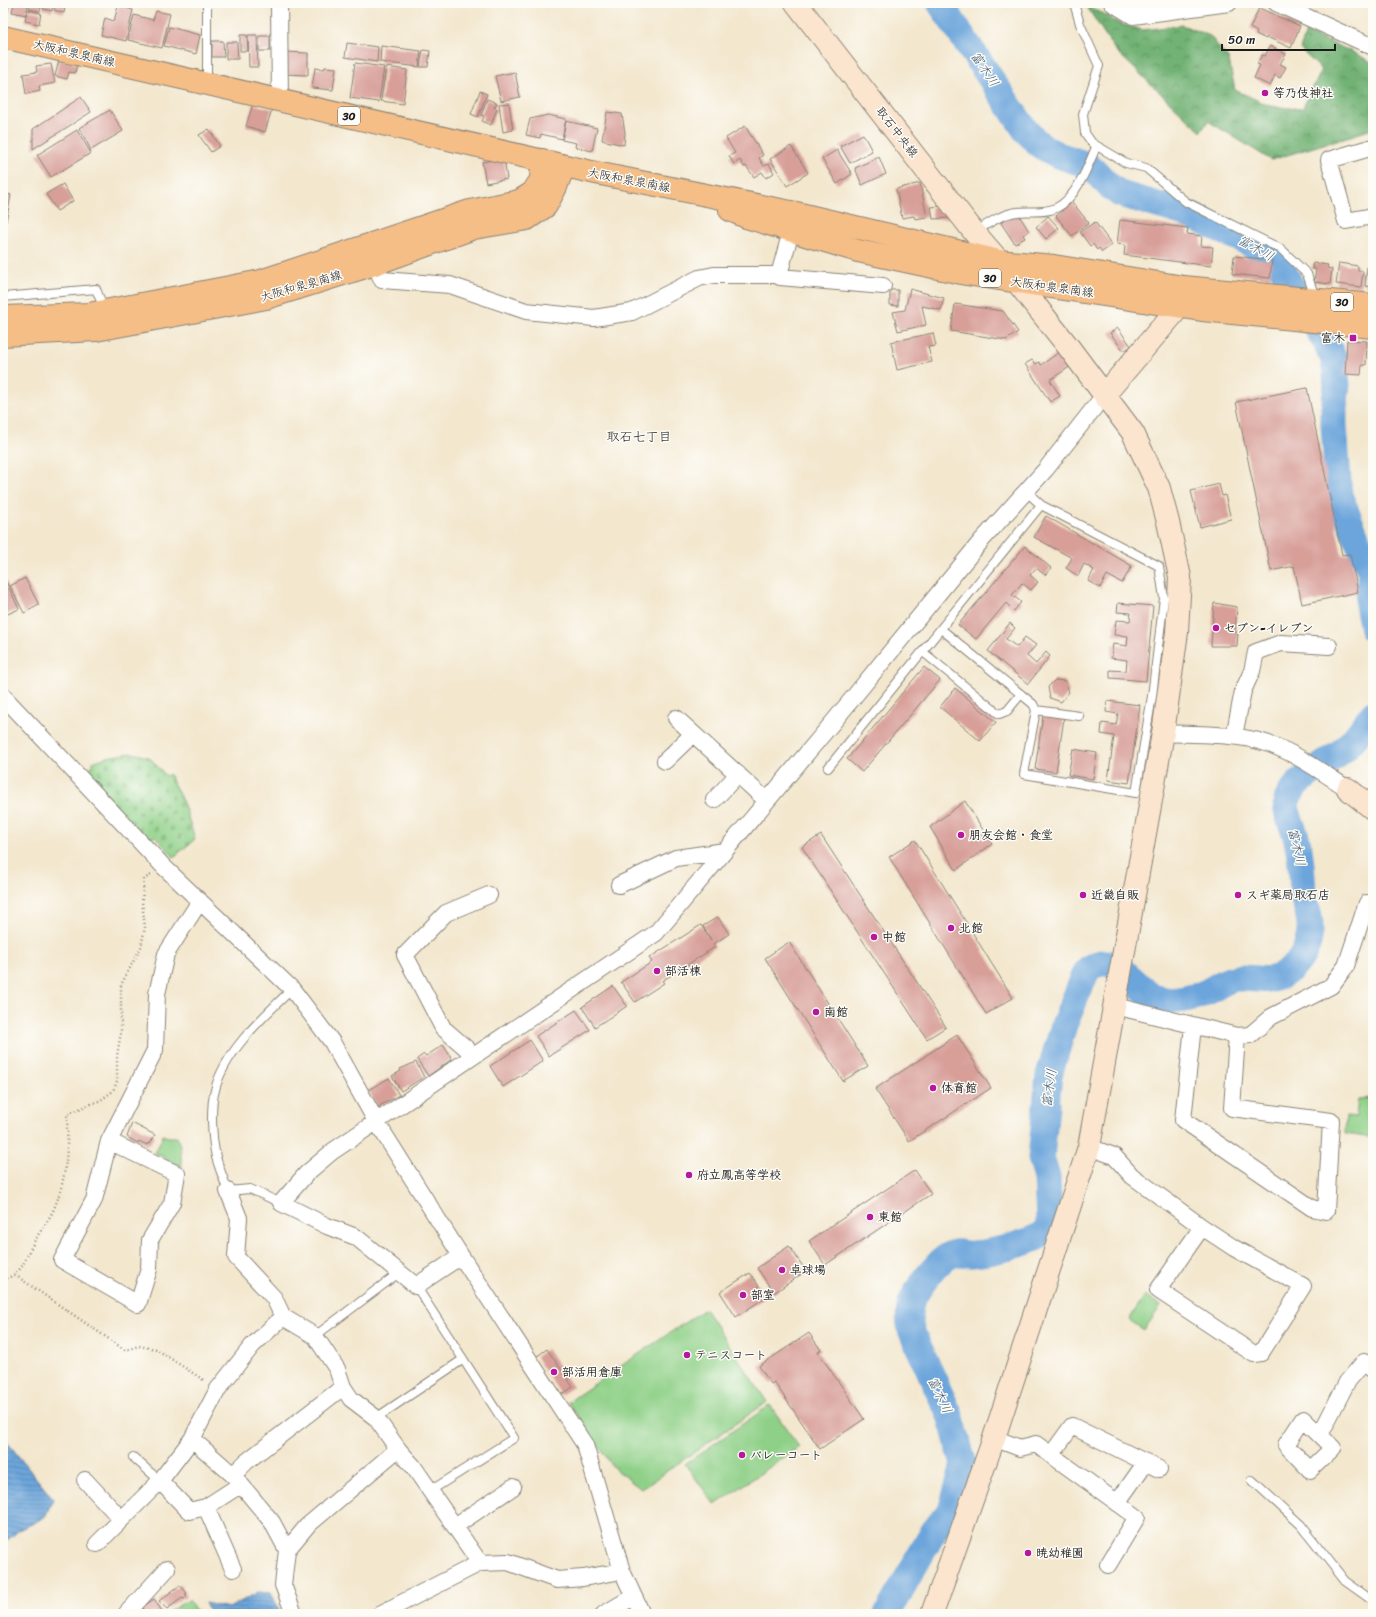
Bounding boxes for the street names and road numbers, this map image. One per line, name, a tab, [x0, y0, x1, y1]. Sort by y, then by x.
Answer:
street label: 大阪和泉泉南線	[31, 33, 117, 73]
street label: 取石中央線	[870, 102, 924, 162]
road number: 30	[338, 107, 360, 125]
street label: 大阪和泉泉南線	[586, 161, 672, 199]
street label: 大阪和泉泉南線	[258, 264, 344, 308]
road number: 30	[979, 269, 1001, 287]
street label: 大阪和泉泉南線	[1009, 270, 1095, 304]
road number: 30	[1331, 293, 1353, 311]

